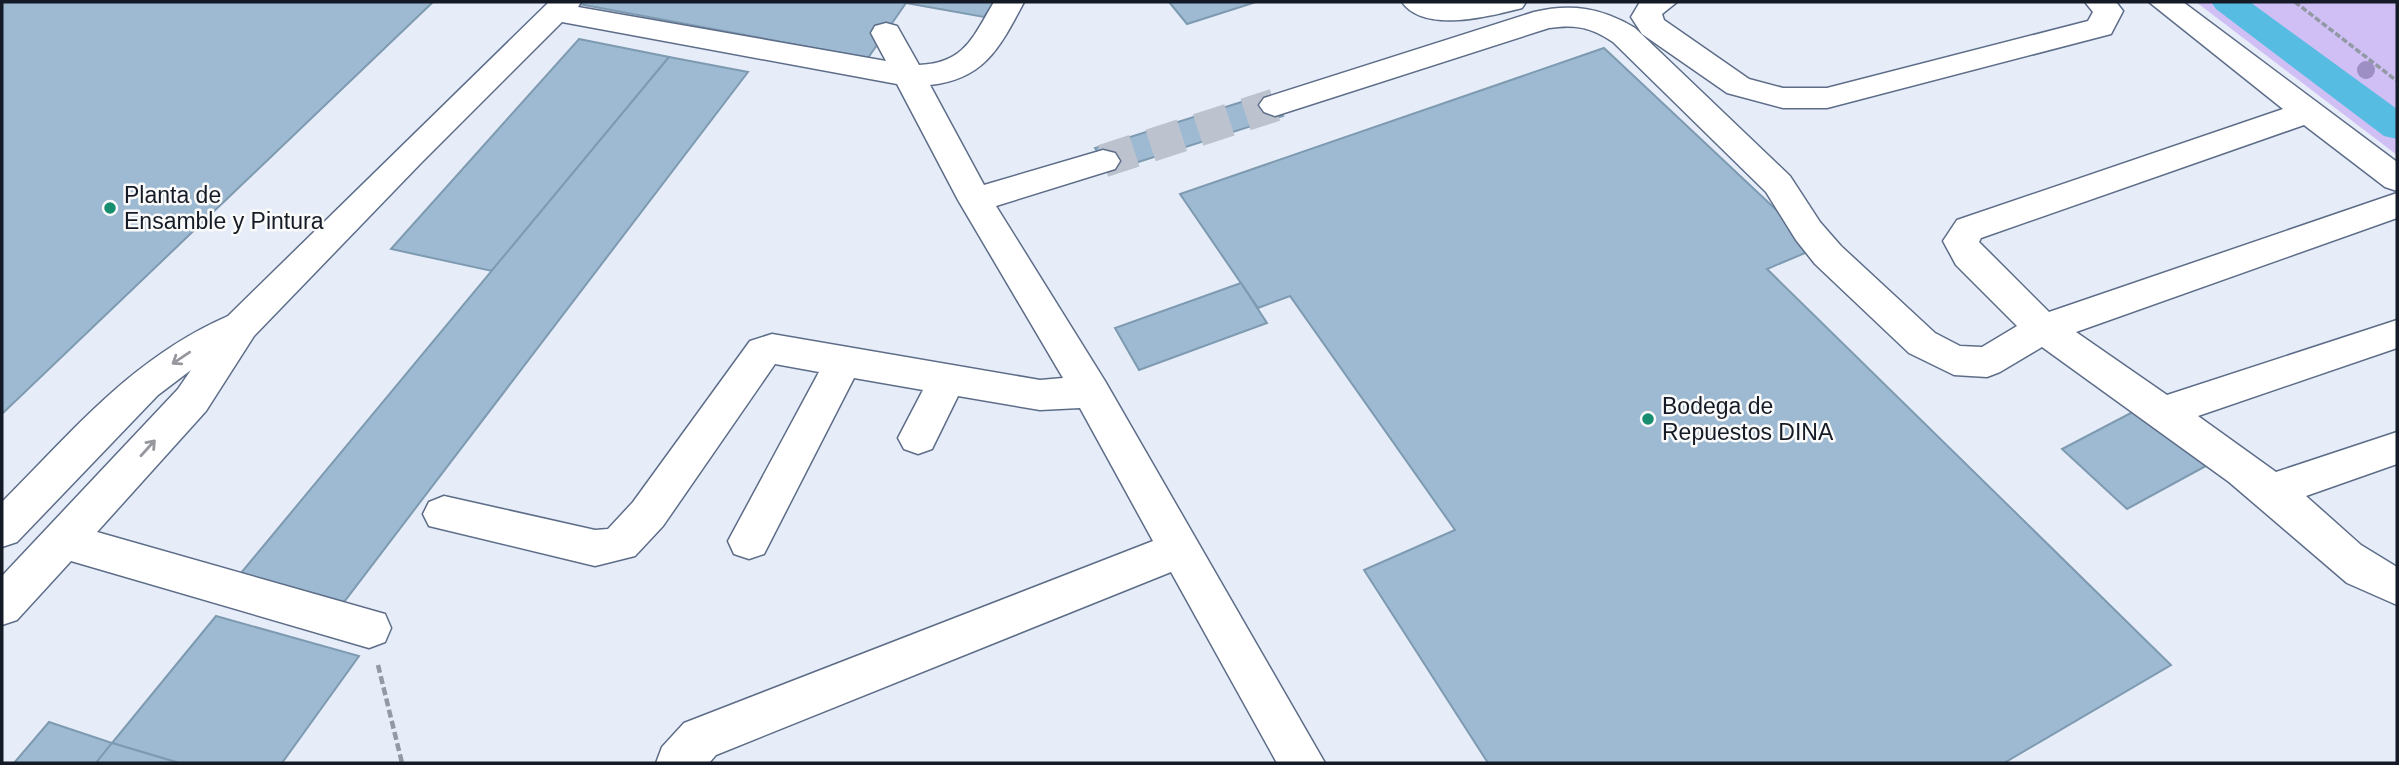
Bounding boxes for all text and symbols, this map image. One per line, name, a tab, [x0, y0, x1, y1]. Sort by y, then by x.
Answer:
place label: Planta de Ensamble y Pintura	[124, 182, 324, 234]
marker: Planta de Ensamble y Pintura	[102, 200, 118, 216]
one-way arrow	[172, 351, 191, 365]
place label: Bodega de Repuestos DINA	[1662, 393, 1834, 445]
marker: Bodega de Repuestos DINA	[1640, 411, 1656, 427]
one-way arrow	[140, 439, 156, 457]

